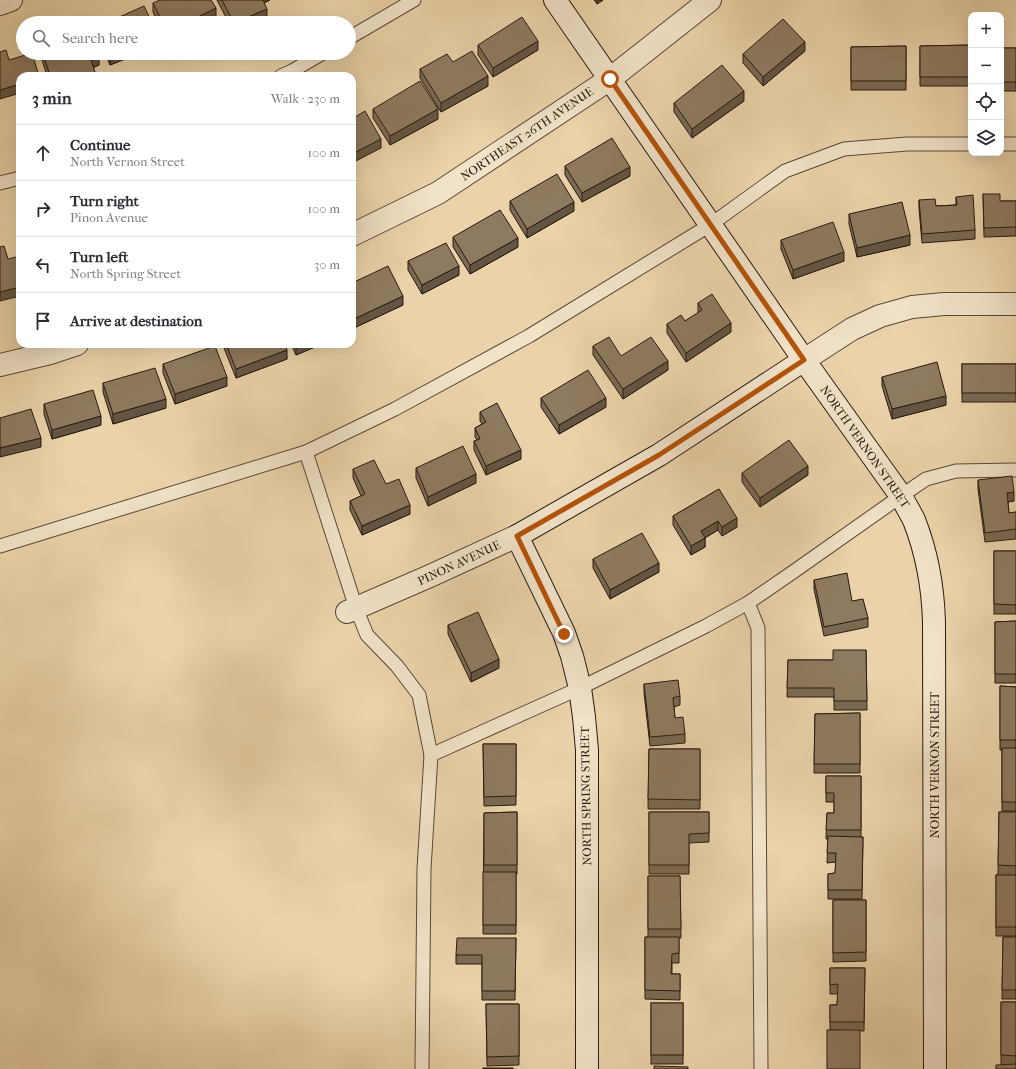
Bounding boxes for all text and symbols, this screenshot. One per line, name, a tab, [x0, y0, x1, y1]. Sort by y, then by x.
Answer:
map controls	[968, 12, 1004, 156]
button: +	[968, 12, 1004, 48]
search box	[16, 16, 356, 60]
icon: search	[30, 27, 52, 49]
text: Search here	[62, 29, 138, 47]
button: −	[968, 48, 1004, 84]
route start	[601, 70, 619, 88]
street label: NORTHEAST 26TH AVENUE	[458, 84, 596, 184]
button: locate	[968, 84, 1004, 120]
text: 3 min	[32, 88, 72, 108]
text: Walk · 230 m	[271, 91, 340, 106]
button: layers	[968, 120, 1004, 156]
text: Continue	[70, 136, 130, 154]
icon: ahead	[32, 142, 54, 164]
text: 100 m	[307, 145, 340, 160]
text: North Vernon Street	[70, 154, 185, 169]
text: Turn right	[70, 192, 139, 210]
icon: right	[32, 198, 54, 220]
text: 100 m	[307, 201, 340, 216]
text: Pinon Avenue	[70, 210, 148, 225]
text: Turn left	[70, 248, 128, 266]
icon: left	[32, 254, 54, 276]
text: 30 m	[314, 257, 340, 272]
text: North Spring Street	[70, 266, 181, 281]
icon: arrive	[32, 310, 54, 332]
text: Arrive at destination	[70, 312, 202, 330]
street label: NORTH VERNON STREET	[817, 383, 913, 512]
street label: PINON AVENUE	[415, 538, 503, 588]
route end	[555, 625, 573, 643]
street label: NORTH VERNON STREET	[928, 691, 942, 838]
street label: NORTH SPRING STREET	[578, 725, 594, 866]

